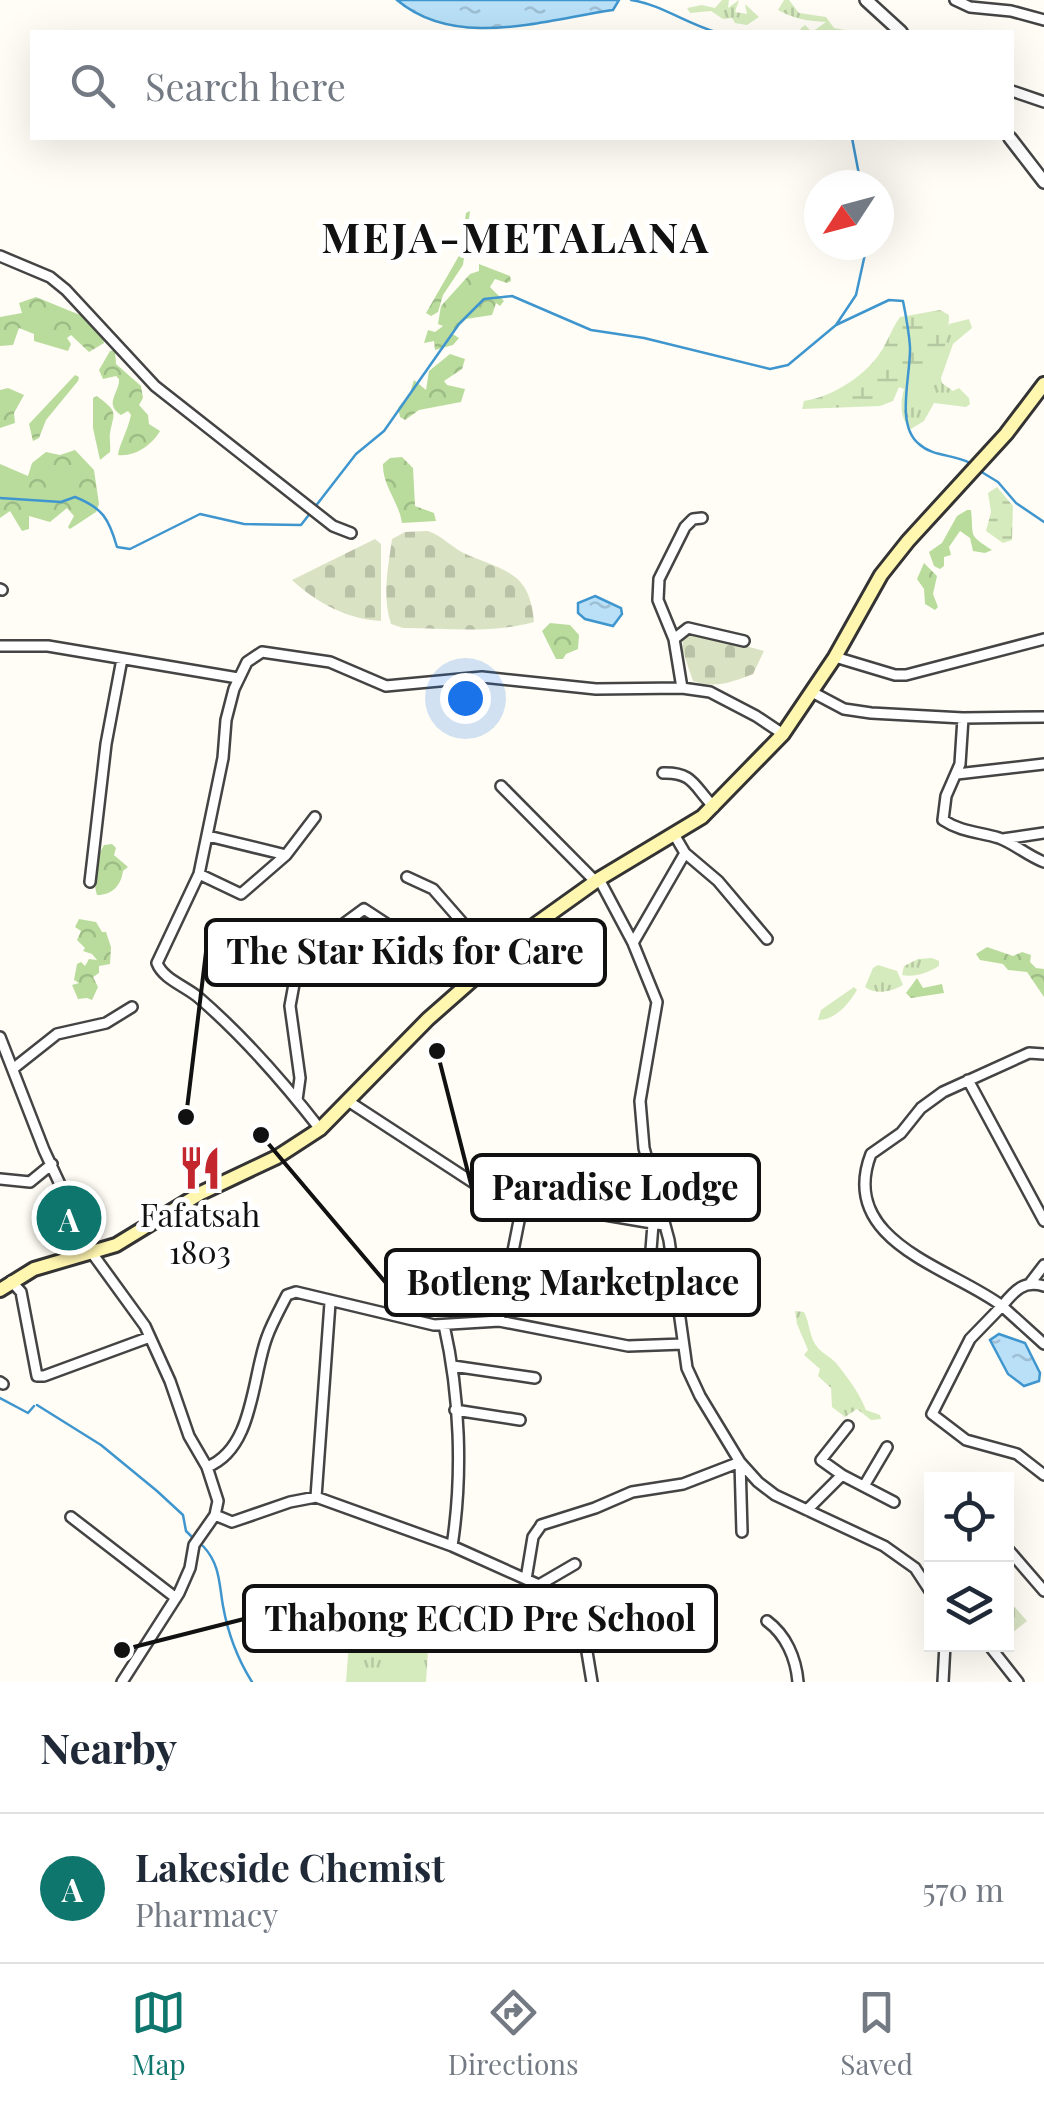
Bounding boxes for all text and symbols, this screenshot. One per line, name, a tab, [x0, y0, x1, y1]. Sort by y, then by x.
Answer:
search box	[30, 30, 1014, 140]
icon: search	[65, 58, 120, 113]
text: Search here	[145, 60, 346, 111]
north arrow	[804, 170, 894, 260]
district label: MEJA-METALANA	[321, 208, 711, 264]
your location	[440, 673, 491, 724]
callout: The Star Kids for Care	[206, 920, 605, 985]
text: The Star Kids for Care	[226, 926, 584, 973]
restaurant icon: Fafatsah 1803	[176, 1144, 224, 1192]
callout: Paradise Lodge	[472, 1155, 759, 1220]
text: Paradise Lodge	[491, 1162, 739, 1209]
pin: A	[36, 1180, 102, 1256]
place label: Fafatsah 1803	[140, 1192, 261, 1272]
callout: Botleng Marketplace	[386, 1250, 759, 1315]
text: Botleng Marketplace	[407, 1257, 739, 1304]
map controls	[924, 1472, 1014, 1652]
button: locate	[924, 1472, 1014, 1562]
button: layers	[924, 1562, 1014, 1652]
callout: Thabong ECCD Pre School	[244, 1586, 716, 1651]
text: Thabong ECCD Pre School	[264, 1593, 696, 1640]
text: Nearby	[40, 1719, 177, 1775]
text: Lakeside Chemist	[135, 1841, 445, 1892]
text: A	[62, 1867, 83, 1910]
text: 570 m	[922, 1867, 1004, 1910]
text: Pharmacy	[135, 1892, 278, 1935]
tab: Map	[131, 1985, 186, 2082]
tab: Directions	[448, 1985, 579, 2082]
tab: Saved	[840, 1985, 913, 2082]

